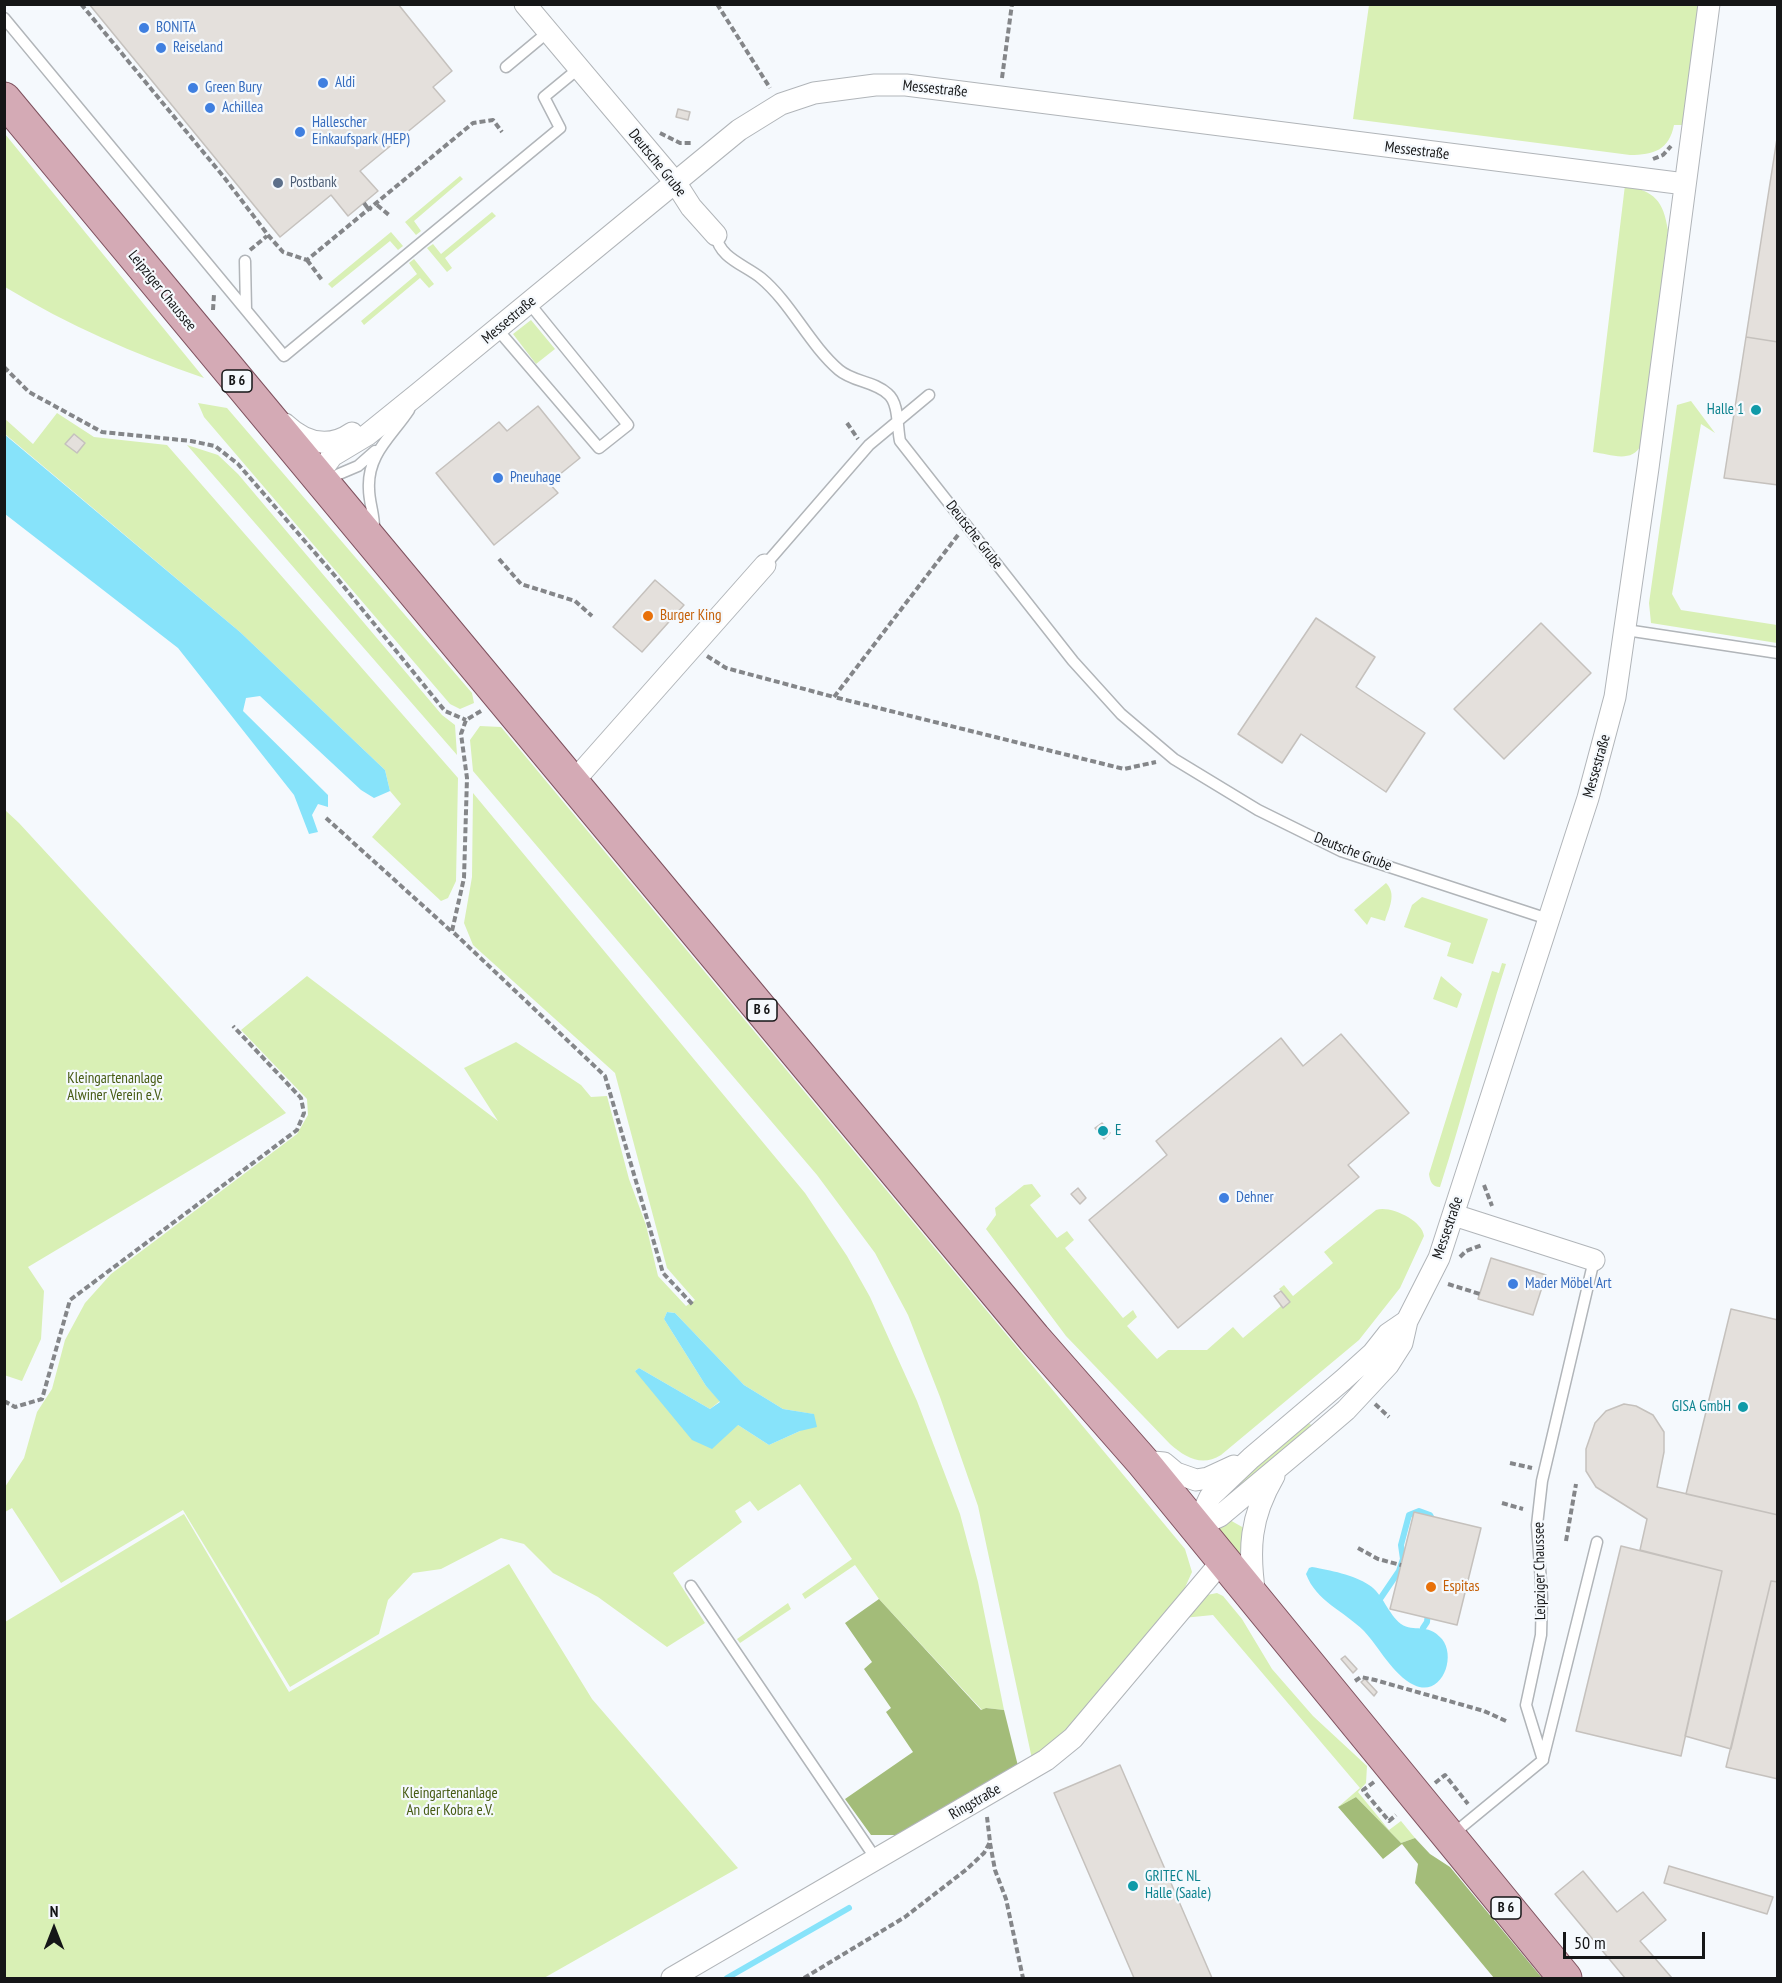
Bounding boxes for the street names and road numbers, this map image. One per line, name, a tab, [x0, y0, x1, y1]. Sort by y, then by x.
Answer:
street label: Messestraße	[902, 77, 968, 101]
street label: Deutsche Grube	[624, 126, 690, 200]
street label: Messestraße	[1384, 138, 1450, 164]
street label: Leipziger Chaussee	[124, 247, 200, 335]
street label: Messestraße	[478, 292, 540, 348]
road number: B 6	[222, 370, 252, 392]
street label: Deutsche Grube	[942, 497, 1006, 573]
street label: Messestraße	[1579, 732, 1615, 800]
street label: Deutsche Grube	[1312, 829, 1394, 875]
road number: B 6	[747, 999, 777, 1021]
street label: Messestraße	[1429, 1194, 1467, 1262]
street label: Leipziger Chaussee	[1530, 1522, 1550, 1620]
street label: Ringstraße	[946, 1780, 1004, 1824]
road number: B 6	[1491, 1897, 1521, 1919]

